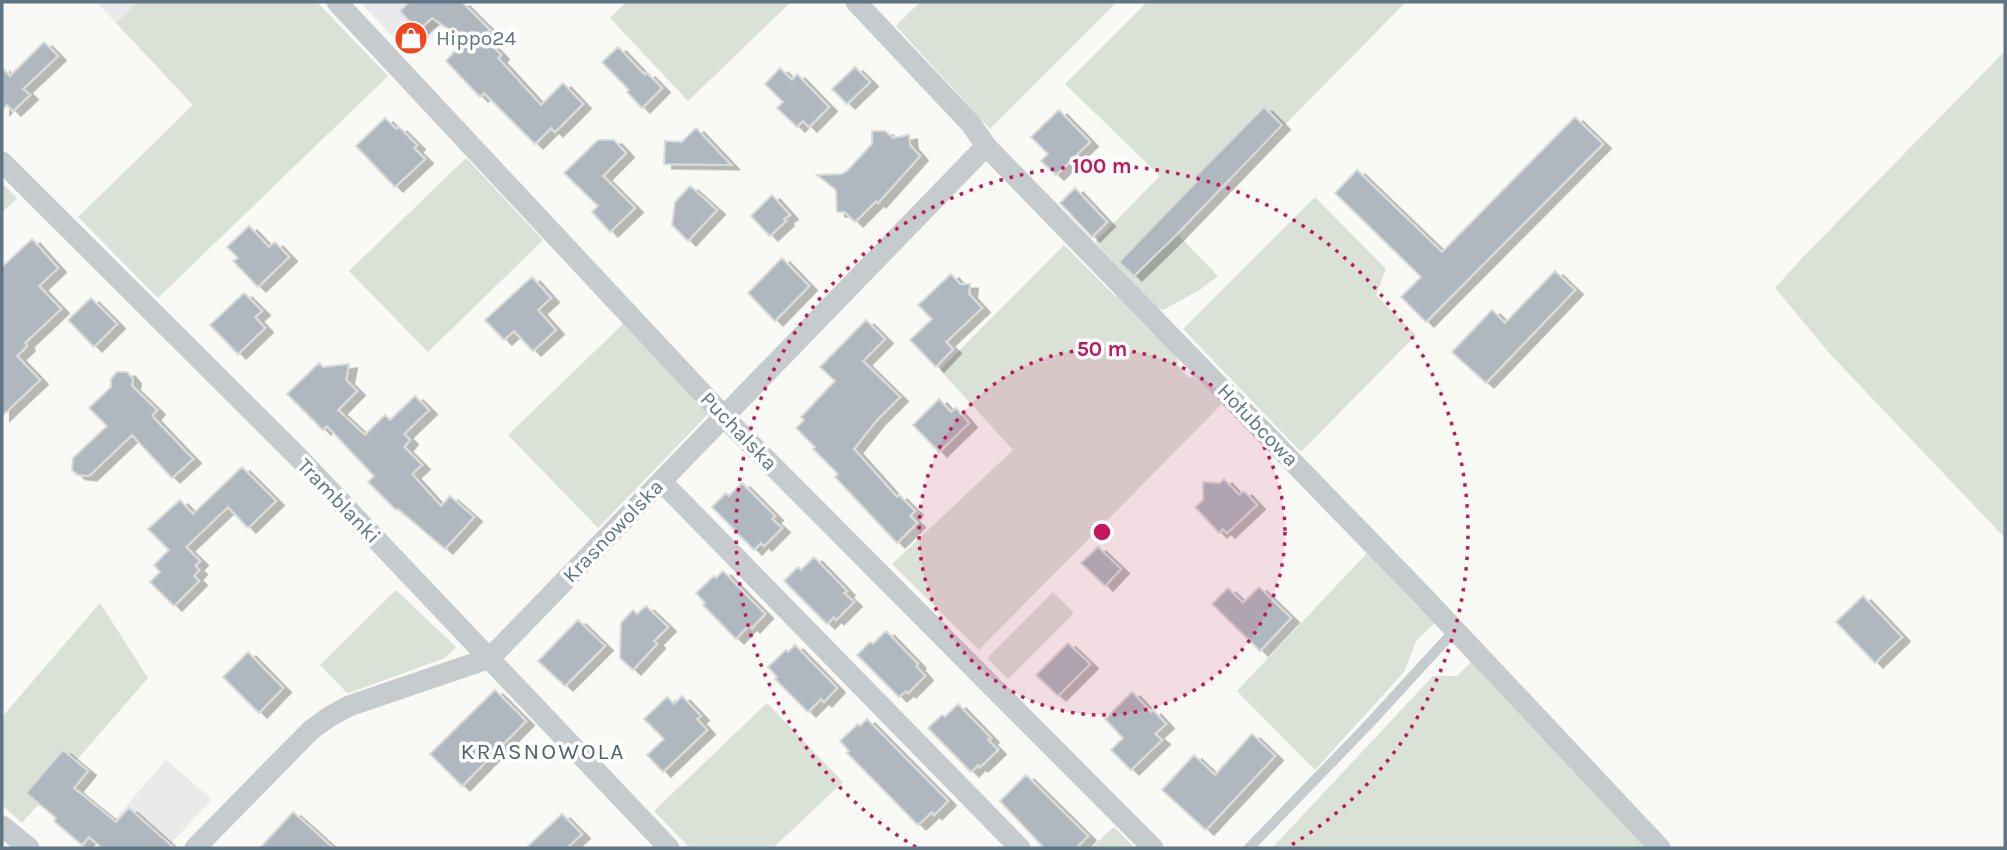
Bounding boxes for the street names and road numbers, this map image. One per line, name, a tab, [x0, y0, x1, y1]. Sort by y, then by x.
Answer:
street label: Hołubcowa	[1213, 379, 1303, 471]
street label: Puchalska	[696, 387, 782, 475]
street label: Tramblanki	[293, 454, 385, 548]
street label: Krasnowolska	[558, 474, 668, 588]

